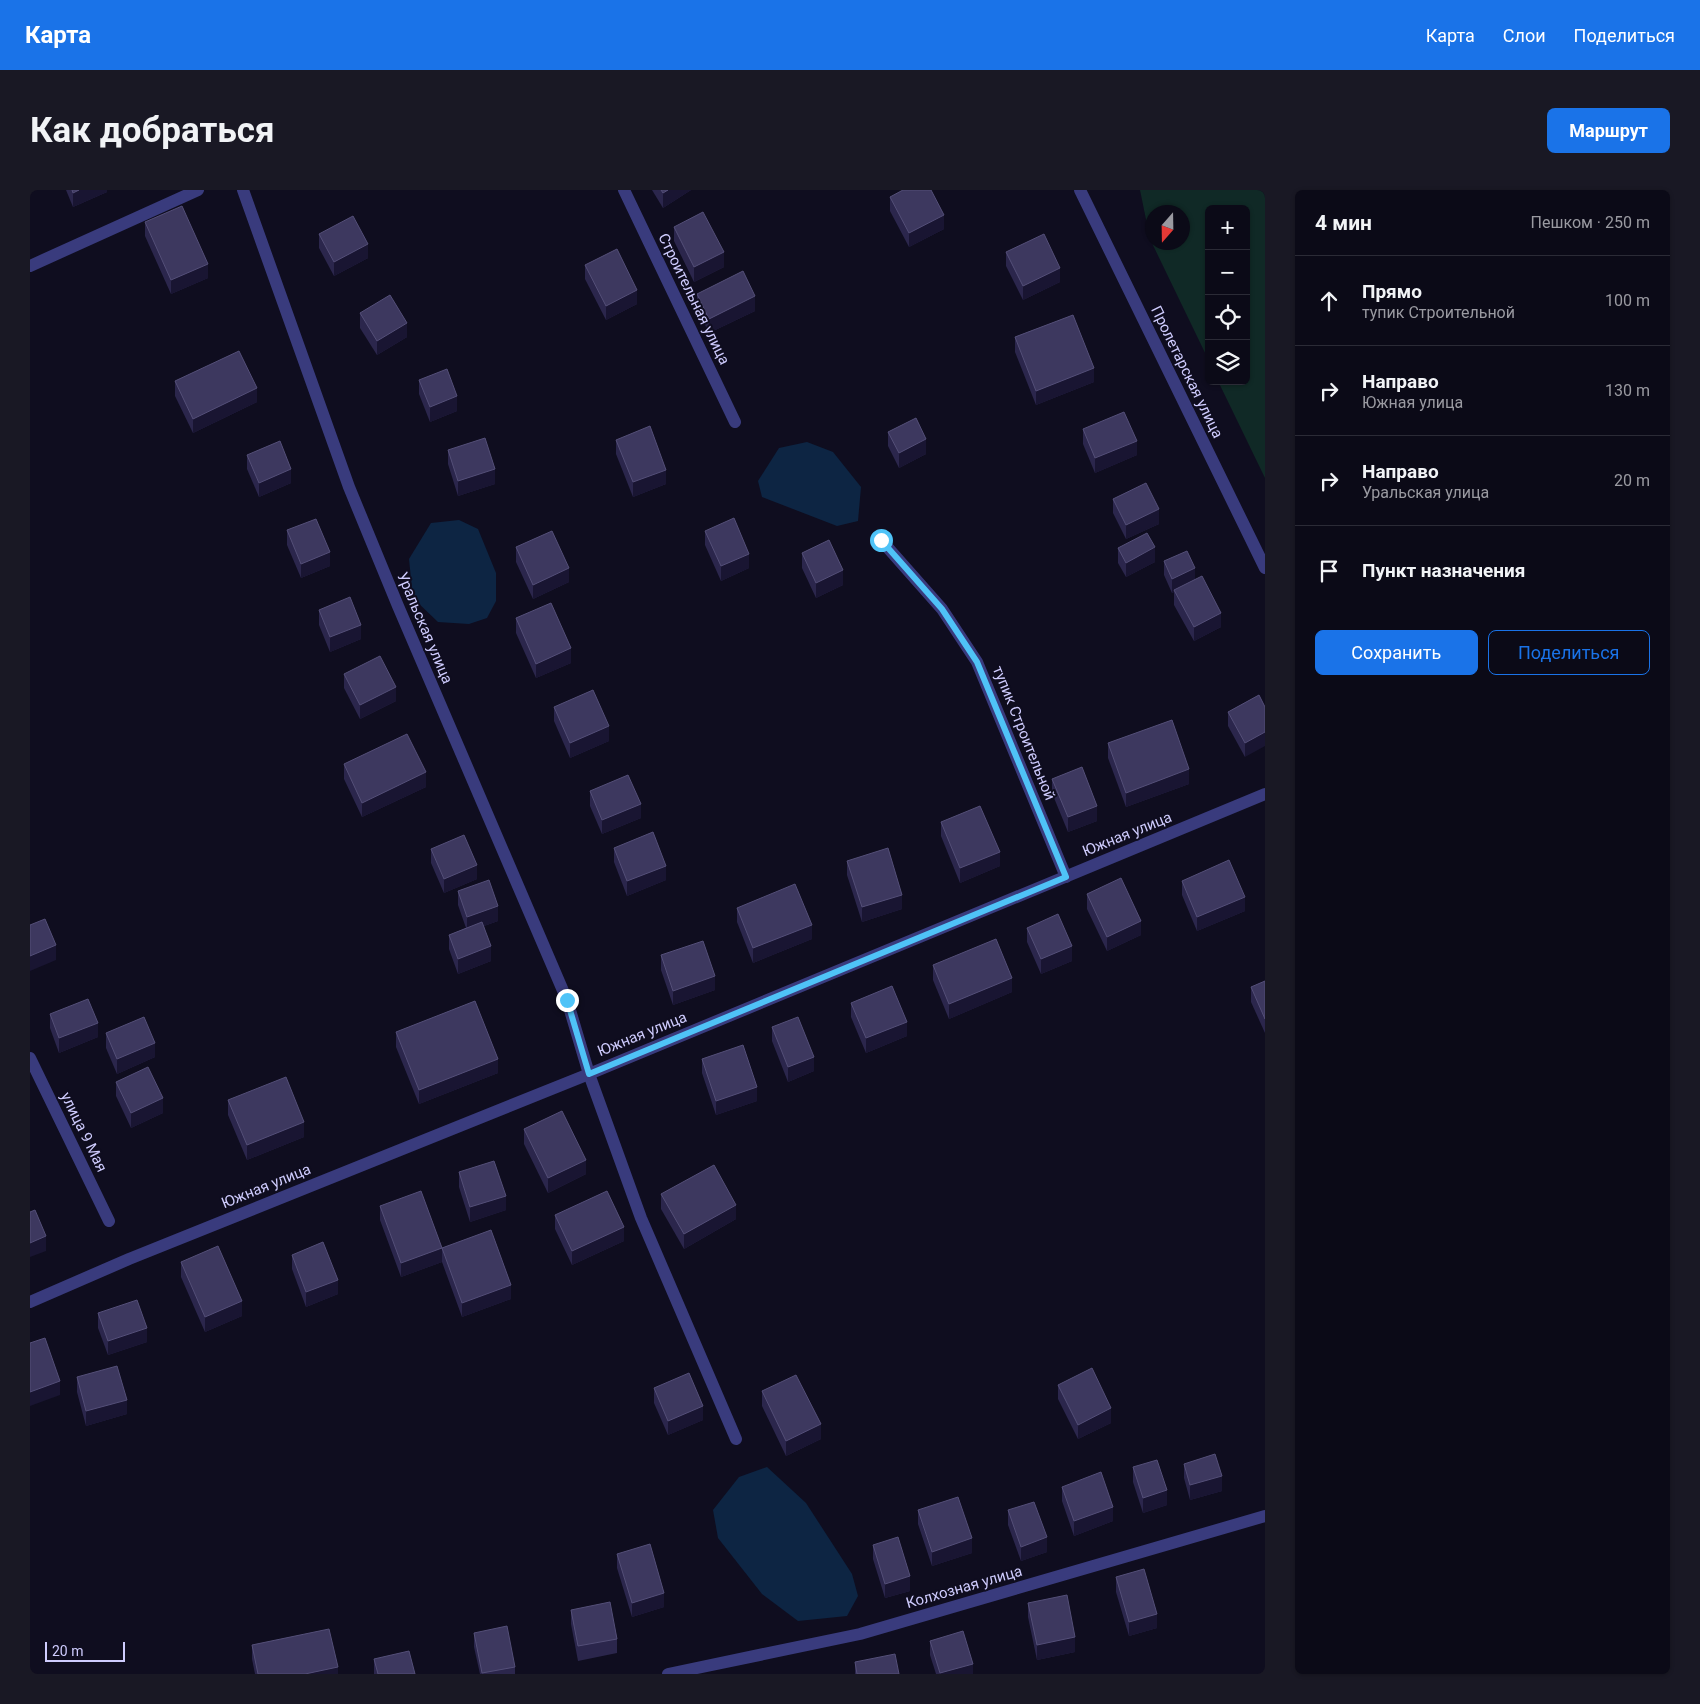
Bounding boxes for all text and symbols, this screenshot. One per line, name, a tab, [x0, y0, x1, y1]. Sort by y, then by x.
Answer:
text: Карта	[25, 21, 91, 49]
text: Карта	[1426, 25, 1475, 46]
text: Слои	[1503, 25, 1546, 46]
text: Поделиться	[1574, 25, 1675, 46]
button: Маршрут	[1547, 108, 1670, 153]
text: Как добраться	[30, 110, 275, 151]
north arrow	[1145, 205, 1190, 250]
map controls	[1205, 205, 1250, 385]
button: +	[1205, 205, 1250, 250]
text: 4 мин	[1315, 211, 1372, 235]
text: Пешком · 250 m	[1531, 213, 1650, 232]
street label: Строительная улица	[654, 230, 734, 368]
button: −	[1205, 250, 1250, 295]
text: Прямо	[1362, 280, 1422, 303]
icon: ahead	[1315, 287, 1343, 315]
text: 100 m	[1605, 291, 1650, 310]
button: locate	[1205, 295, 1250, 340]
street label: Пролетарская улица	[1147, 303, 1227, 441]
text: тупик Строительной	[1362, 303, 1515, 322]
button: layers	[1205, 340, 1250, 385]
text: Направо	[1362, 370, 1439, 393]
icon: right	[1315, 377, 1343, 405]
text: 130 m	[1605, 381, 1650, 400]
text: Южная улица	[1362, 393, 1463, 412]
text: Направо	[1362, 460, 1439, 483]
icon: right	[1315, 467, 1343, 495]
text: 20 m	[1614, 471, 1650, 490]
text: Уральская улица	[1362, 483, 1489, 502]
route start	[870, 529, 893, 552]
icon: arrive	[1315, 557, 1343, 585]
text: Пункт назначения	[1362, 559, 1525, 582]
street label: Уральская улица	[393, 570, 457, 686]
button: Сохранить	[1315, 630, 1478, 675]
button: Поделиться	[1488, 630, 1650, 675]
street label: тупик Строительной	[989, 663, 1059, 803]
street label: Южная улица	[1080, 808, 1174, 860]
route end	[556, 989, 579, 1012]
street label: Южная улица	[595, 1008, 689, 1060]
street label: улица 9 Мая	[57, 1089, 111, 1175]
street label: Южная улица	[219, 1160, 313, 1212]
street label: Колхозная улица	[904, 1562, 1024, 1612]
scale bar	[45, 1639, 125, 1662]
text: 20 m	[52, 1643, 84, 1659]

